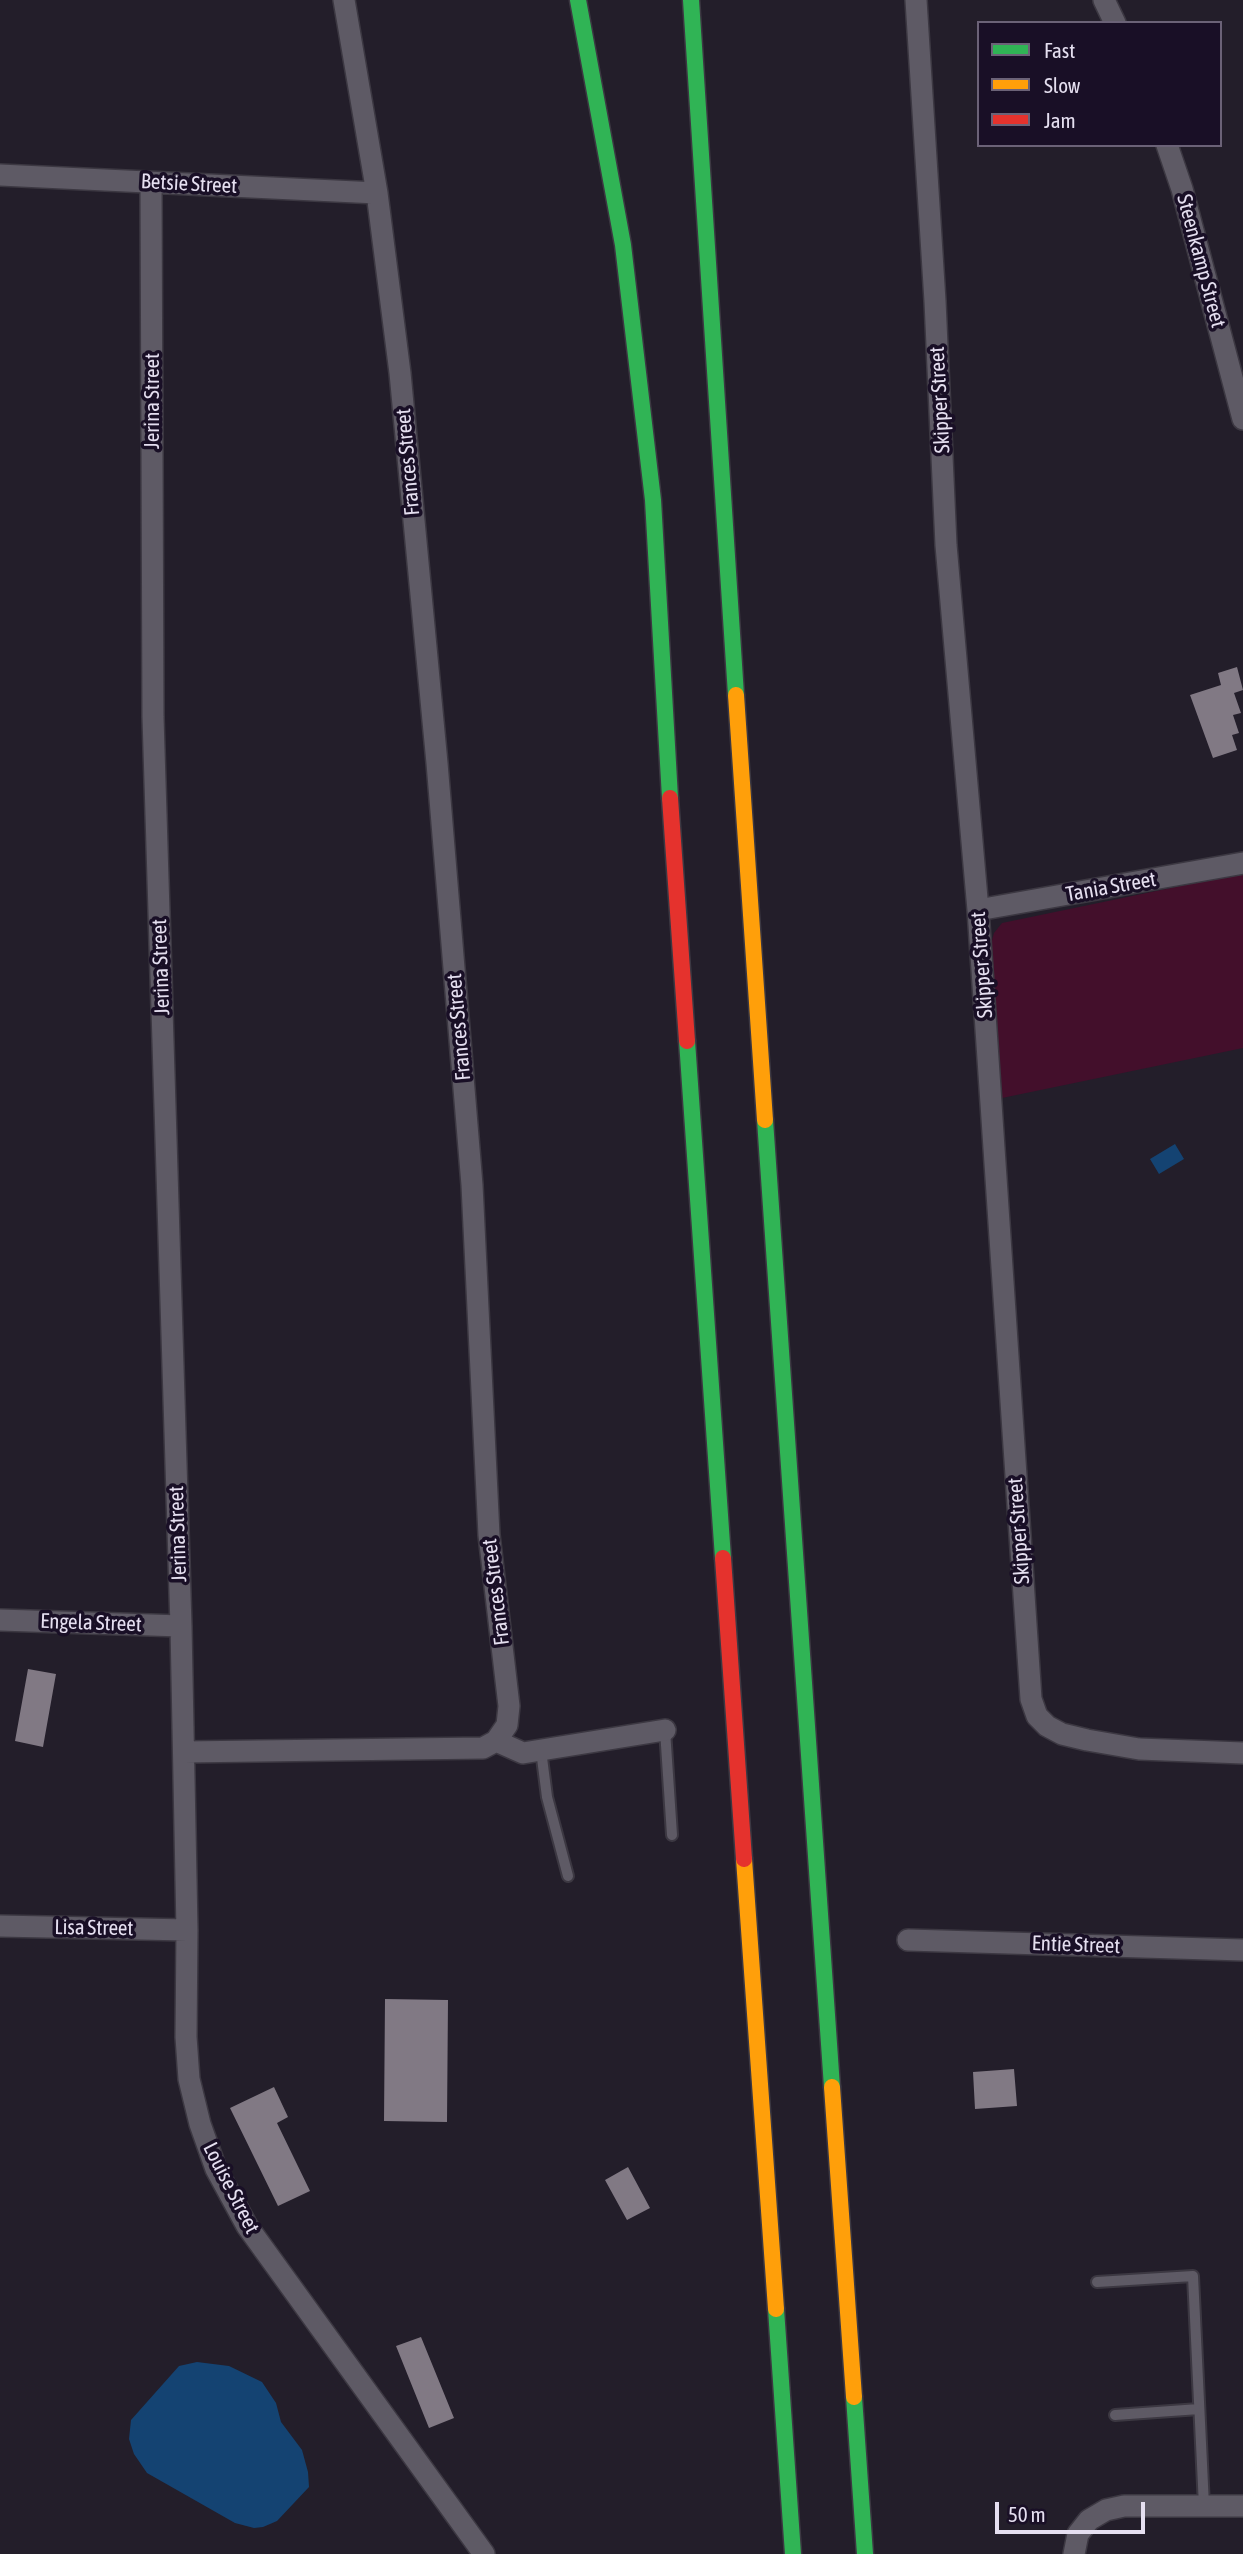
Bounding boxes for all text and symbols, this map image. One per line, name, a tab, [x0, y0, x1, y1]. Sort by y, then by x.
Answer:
legend	[977, 21, 1222, 147]
text: Fast	[1044, 38, 1075, 62]
text: Slow	[1044, 73, 1080, 97]
text: Jam	[1044, 108, 1076, 132]
street label: Betsie Street	[140, 169, 238, 199]
street label: Steenkamp Street	[1171, 192, 1231, 330]
street label: Skipper Street	[925, 346, 955, 454]
street label: Jerina Street	[139, 353, 165, 449]
street label: Frances Street	[391, 407, 425, 517]
street label: Tania Street	[1064, 867, 1158, 907]
street label: Skipper Street	[966, 911, 998, 1019]
street label: Jerina Street	[147, 918, 175, 1016]
street label: Frances Street	[442, 972, 476, 1082]
street label: Skipper Street	[1003, 1477, 1035, 1585]
street label: Jerina Street	[164, 1485, 192, 1583]
street label: Frances Street	[477, 1537, 515, 1647]
street label: Engela Street	[40, 1609, 142, 1637]
street label: Lisa Street	[54, 1915, 134, 1941]
street label: Entie Street	[1031, 1931, 1121, 1959]
street label: Louise Street	[197, 2138, 265, 2238]
scale bar	[998, 2488, 1148, 2532]
text: 50 m	[1008, 2502, 1046, 2526]

